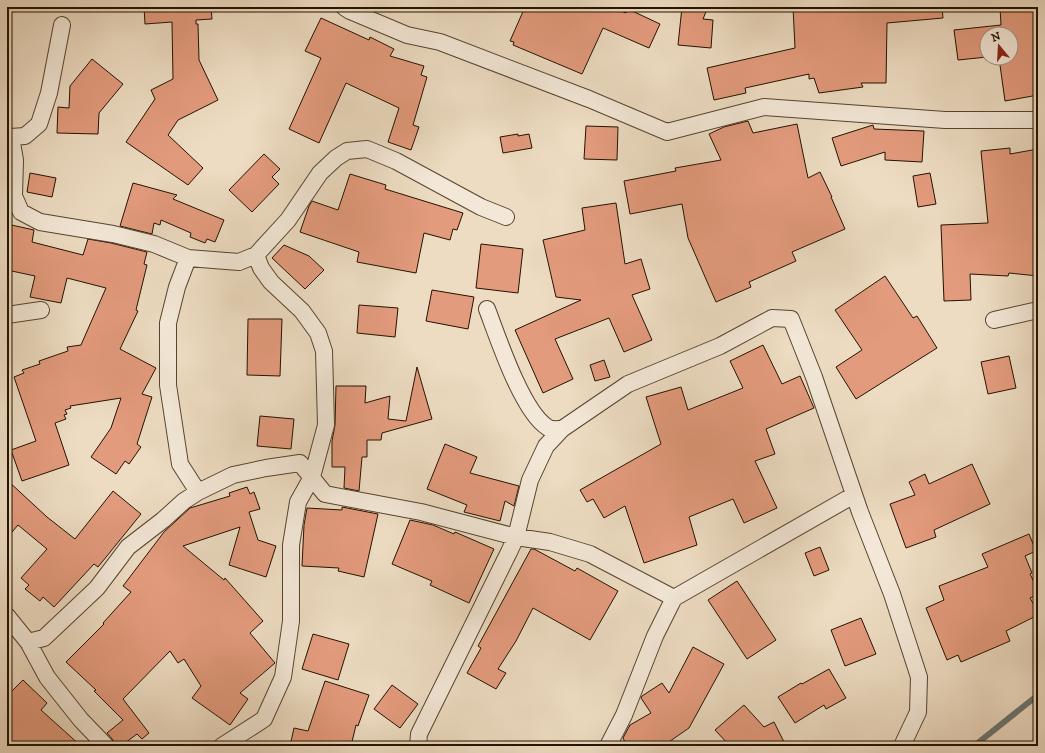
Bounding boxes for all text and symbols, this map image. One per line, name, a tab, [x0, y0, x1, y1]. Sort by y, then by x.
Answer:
north arrow	[979, 26, 1019, 66]
text: N	[990, 29, 1003, 45]

